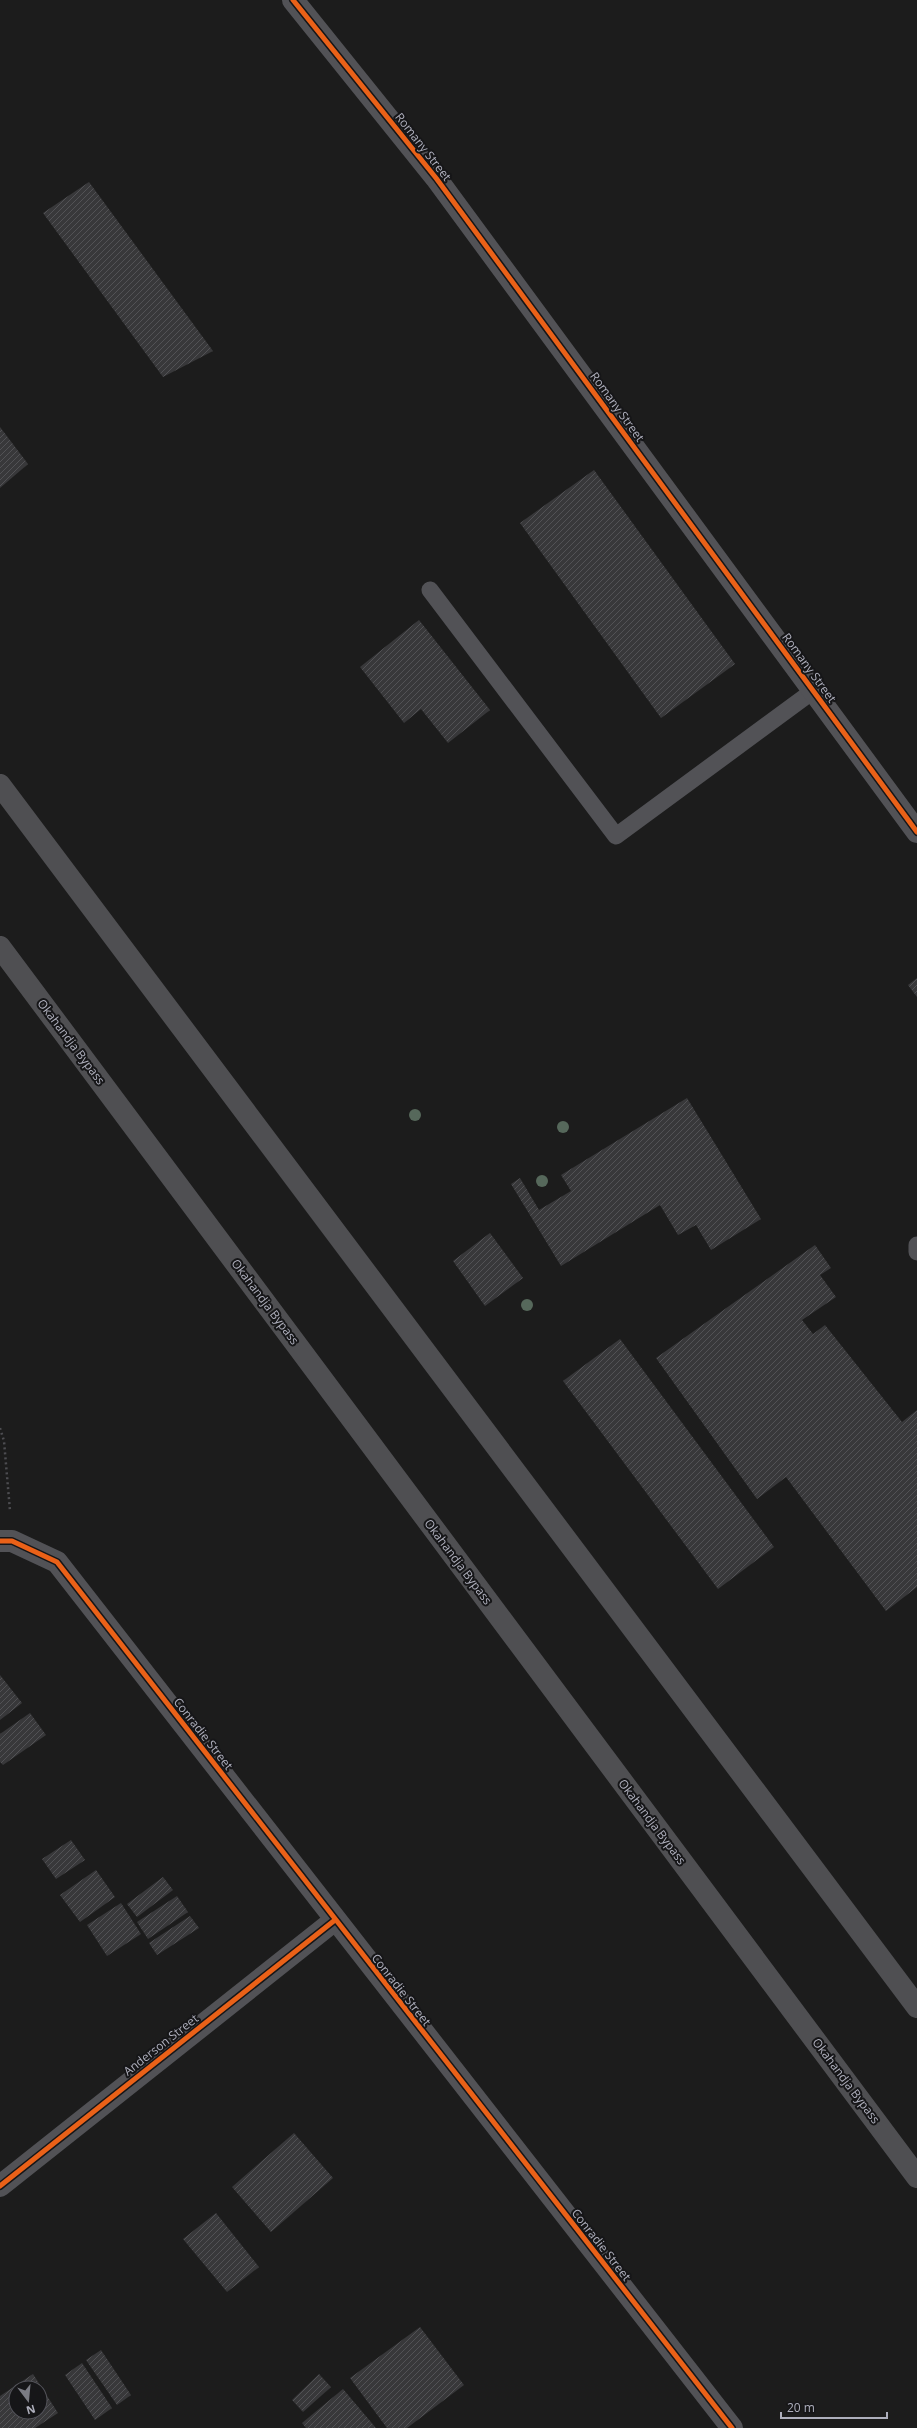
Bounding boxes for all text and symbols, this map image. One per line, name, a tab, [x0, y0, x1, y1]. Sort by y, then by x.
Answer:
street label: Romany Street	[391, 109, 455, 184]
street label: Romany Street	[586, 368, 648, 445]
street label: Romany Street	[778, 629, 840, 706]
street label: Okahandja Bypass	[34, 995, 109, 1088]
street label: Okahandja Bypass	[228, 1255, 303, 1348]
street label: Okahandja Bypass	[421, 1515, 496, 1608]
street label: Conradie Street	[170, 1694, 237, 1773]
street label: Okahandja Bypass	[615, 1775, 690, 1868]
street label: Conradie Street	[368, 1950, 435, 2029]
street label: Anderson Street	[120, 2010, 202, 2079]
street label: Okahandja Bypass	[809, 2034, 884, 2127]
street label: Conradie Street	[568, 2205, 635, 2284]
north arrow	[8, 2380, 48, 2420]
scale bar	[781, 2394, 887, 2420]
text: 20 m	[787, 2399, 815, 2416]
text: N	[25, 2402, 37, 2419]

